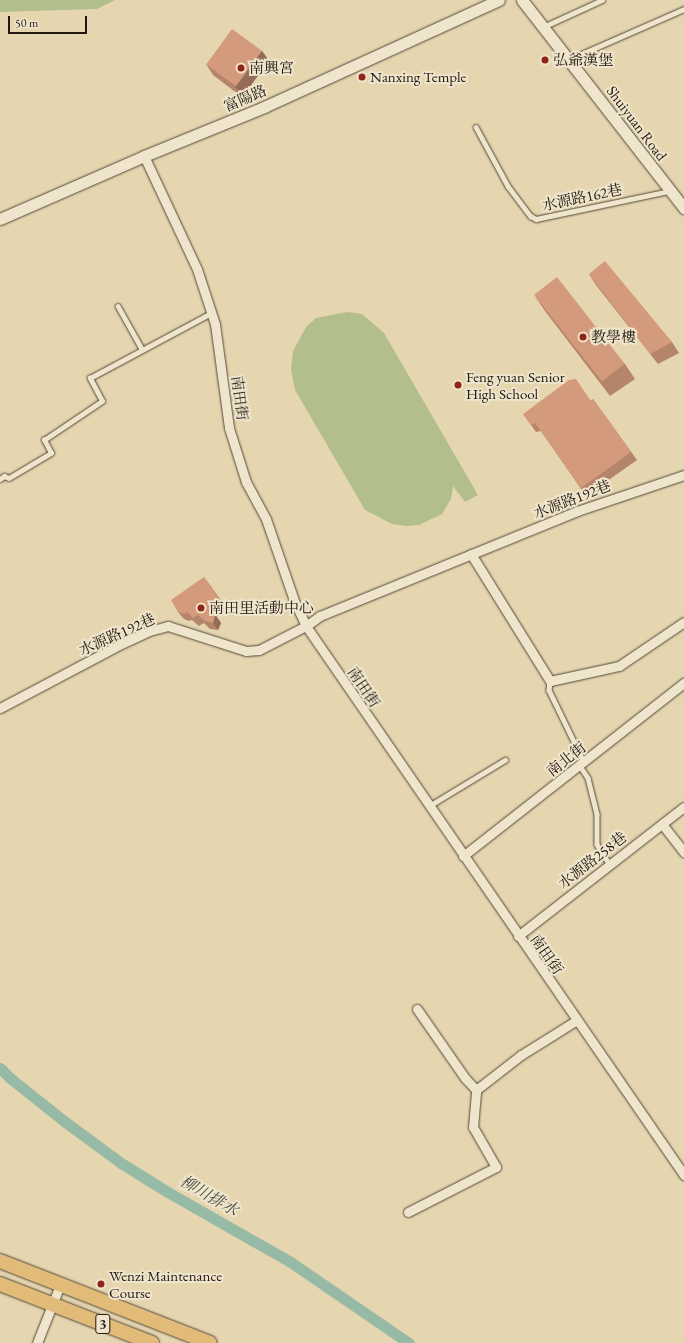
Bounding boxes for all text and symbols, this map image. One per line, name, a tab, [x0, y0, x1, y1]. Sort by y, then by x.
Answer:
scale bar	[10, 8, 89, 34]
text: 50 m	[15, 15, 38, 31]
place label: 弘爺漢堡	[553, 51, 613, 69]
marker: 弘爺漢堡	[540, 55, 550, 65]
place label: 南興宮	[249, 59, 294, 77]
marker: 南興宮	[236, 63, 246, 73]
place label: Nanxing Temple	[370, 68, 466, 86]
marker: Nanxing Temple	[357, 72, 367, 82]
street label: 富陽路	[221, 81, 269, 115]
street label: Shuiyuan Road	[603, 82, 671, 164]
street label: 水源路162巷	[540, 180, 624, 214]
place label: 教學樓	[591, 328, 636, 346]
marker: 教學樓	[578, 332, 588, 342]
place label: Feng yuan Senior High School	[466, 367, 565, 402]
street label: 南田街	[228, 374, 252, 422]
marker: Feng yuan Senior High School	[453, 380, 463, 390]
street label: 水源路192巷	[531, 476, 613, 522]
place label: 南田里活動中心	[209, 599, 314, 617]
marker: 南田里活動中心	[196, 603, 206, 613]
street label: 水源路192巷	[76, 609, 158, 659]
street label: 南田街	[344, 663, 384, 711]
street label: 南北街	[543, 738, 589, 780]
street label: 水源路258巷	[554, 828, 630, 892]
street label: 南田街	[527, 930, 567, 978]
water label: 柳川排水	[176, 1172, 242, 1220]
place label: Wenzi Maintenance Course	[109, 1266, 222, 1301]
marker: Wenzi Maintenance Course	[96, 1279, 106, 1289]
road number: 3	[95, 1312, 111, 1336]

